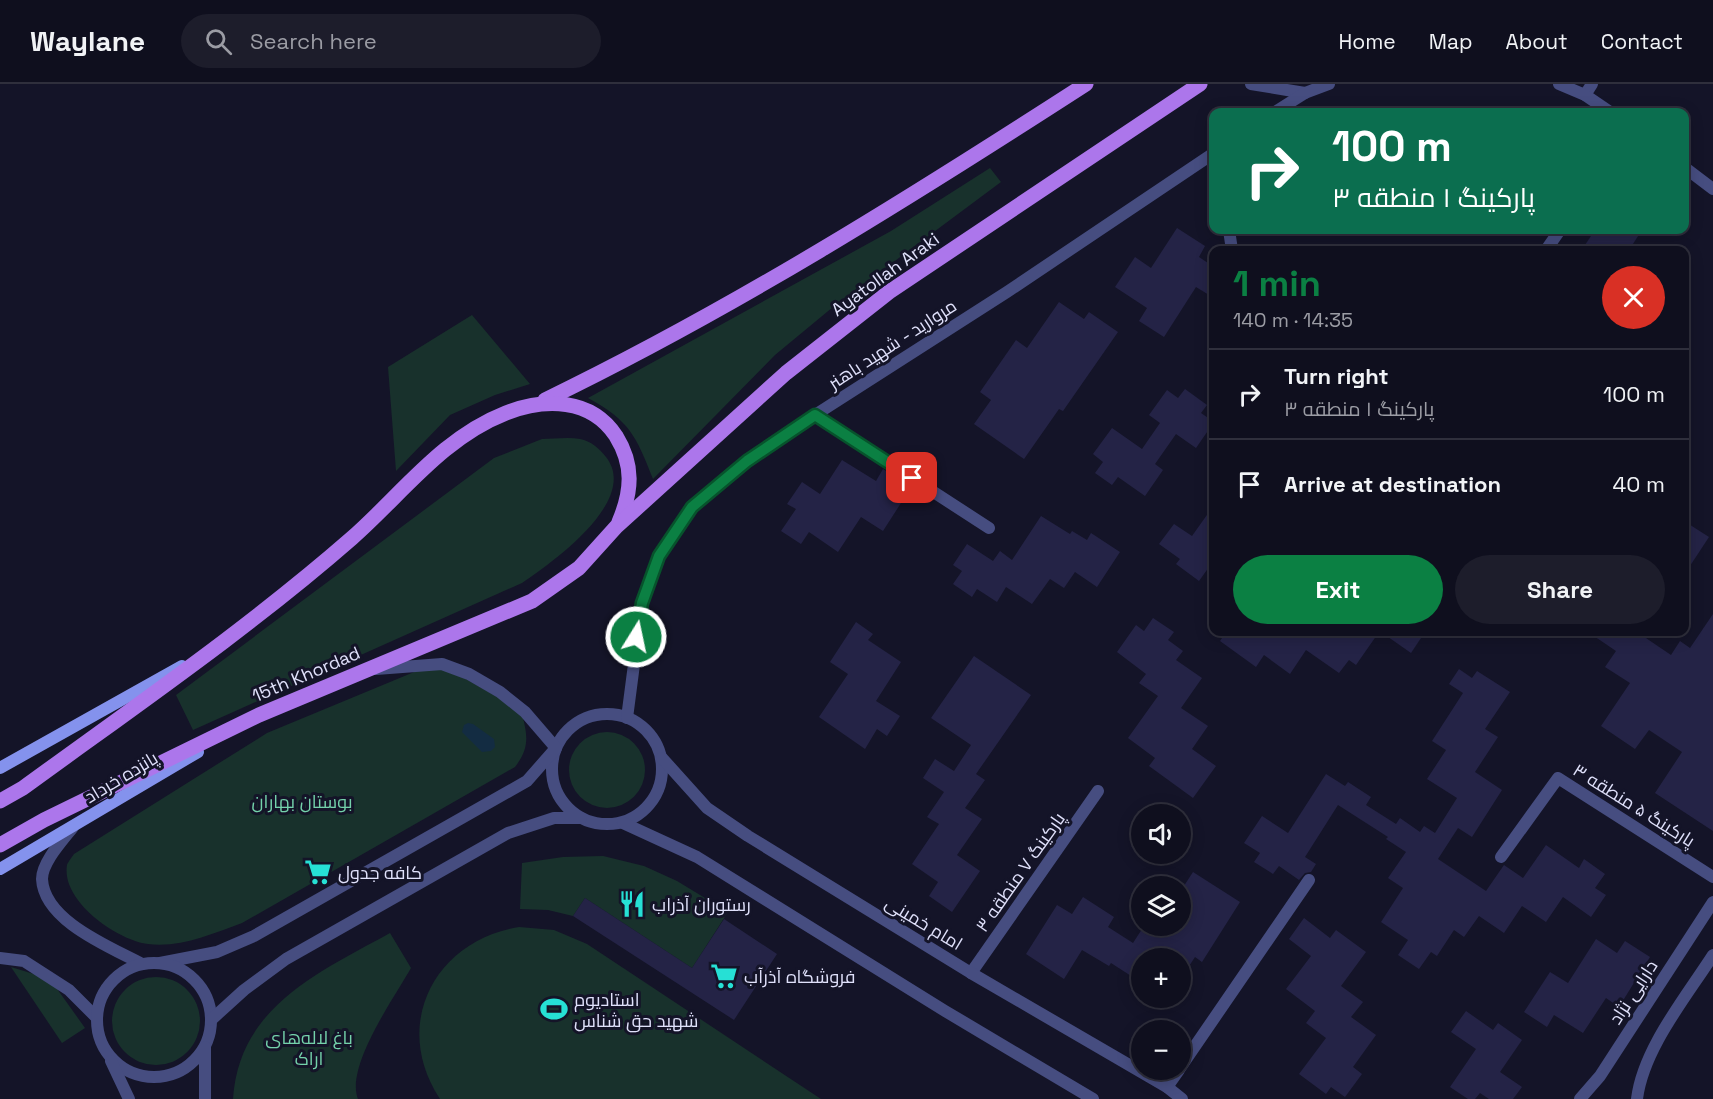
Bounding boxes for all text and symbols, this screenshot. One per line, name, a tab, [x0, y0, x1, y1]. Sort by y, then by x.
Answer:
search box	[181, 14, 601, 68]
text: Waylane	[30, 23, 145, 59]
icon: search	[202, 25, 235, 58]
text: Search here	[250, 27, 377, 55]
text: Home	[1338, 28, 1396, 55]
text: Map	[1429, 28, 1473, 55]
text: About	[1506, 28, 1568, 55]
text: Contact	[1601, 28, 1683, 55]
text: 100 m	[1332, 120, 1452, 173]
icon: right	[1233, 132, 1311, 210]
text: پارکینگ ۱ منطقه ۳	[1332, 180, 1535, 215]
street label: Ayatollah Araki	[826, 227, 944, 321]
text: 1 min	[1233, 261, 1321, 307]
button: close	[1602, 266, 1665, 329]
street label: مروارید - شهید باهنر	[823, 294, 961, 395]
text: 140 m · 14:35	[1233, 307, 1353, 333]
text: Turn right	[1284, 362, 1389, 390]
icon: right	[1233, 378, 1266, 411]
text: 100 m	[1603, 380, 1665, 408]
text: پارکینگ ۱ منطقه ۳	[1284, 396, 1434, 422]
pin	[886, 452, 937, 503]
icon: arrive	[895, 461, 928, 494]
icon: arrive	[1233, 468, 1266, 501]
text: Arrive at destination	[1284, 470, 1501, 498]
text: 40 m	[1613, 470, 1665, 498]
button: Exit	[1233, 555, 1443, 624]
button: Share	[1455, 555, 1665, 624]
position arrow	[604, 605, 668, 669]
street label: 15th Khordad	[249, 641, 363, 707]
street label: پانزده خرداد	[80, 746, 163, 809]
street label: پارکینگ ۵ منطقه ۳	[1568, 758, 1699, 853]
park label: بوستان بهاران	[252, 790, 352, 813]
map controls	[1131, 804, 1191, 1080]
button: sound	[1131, 804, 1191, 864]
street label: پارکینگ ۷ منطقه ۳	[970, 808, 1071, 937]
supermarket icon: کافه جدول	[303, 857, 333, 887]
place label: کافه جدول	[338, 861, 422, 884]
button: layers	[1131, 876, 1191, 936]
restaurant icon: رستوران آذراب	[617, 889, 647, 919]
street label: امام خمینی	[881, 891, 967, 956]
place label: رستوران آذراب	[652, 893, 751, 916]
button: +	[1131, 948, 1191, 1008]
street label: دارایی نژاد	[1604, 955, 1662, 1029]
supermarket icon: فروشگاه آذرآب	[709, 961, 739, 991]
place label: فروشگاه آذرآب	[744, 965, 856, 988]
place label: استادیوم شهید حق شناس	[574, 988, 698, 1033]
sports icon: استادیوم شهید حق شناس	[539, 994, 569, 1024]
button: −	[1131, 1020, 1191, 1080]
park label: باغ لاله‌های اراک	[265, 1026, 353, 1070]

